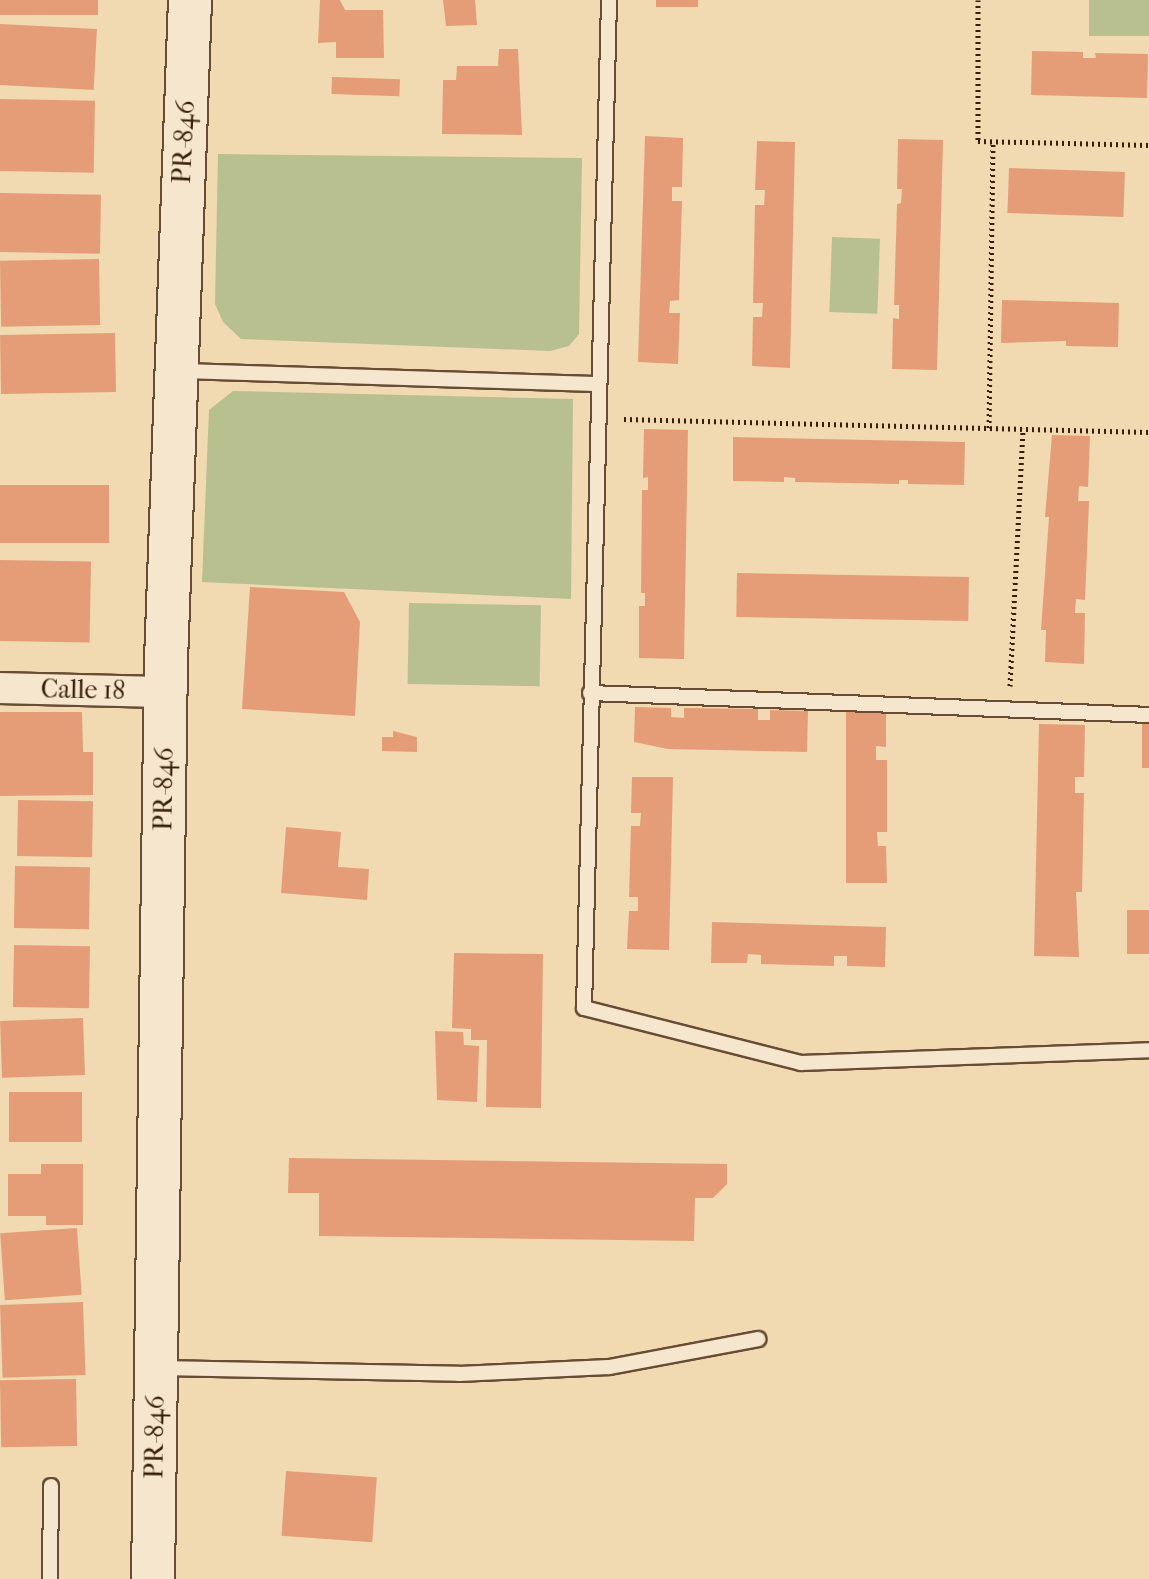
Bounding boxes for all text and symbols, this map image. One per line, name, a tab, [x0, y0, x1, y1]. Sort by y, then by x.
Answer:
street label: PR-846	[166, 99, 202, 185]
street label: Calle 18	[40, 674, 126, 706]
street label: PR-846	[148, 747, 180, 831]
street label: PR-846	[139, 1395, 171, 1479]

